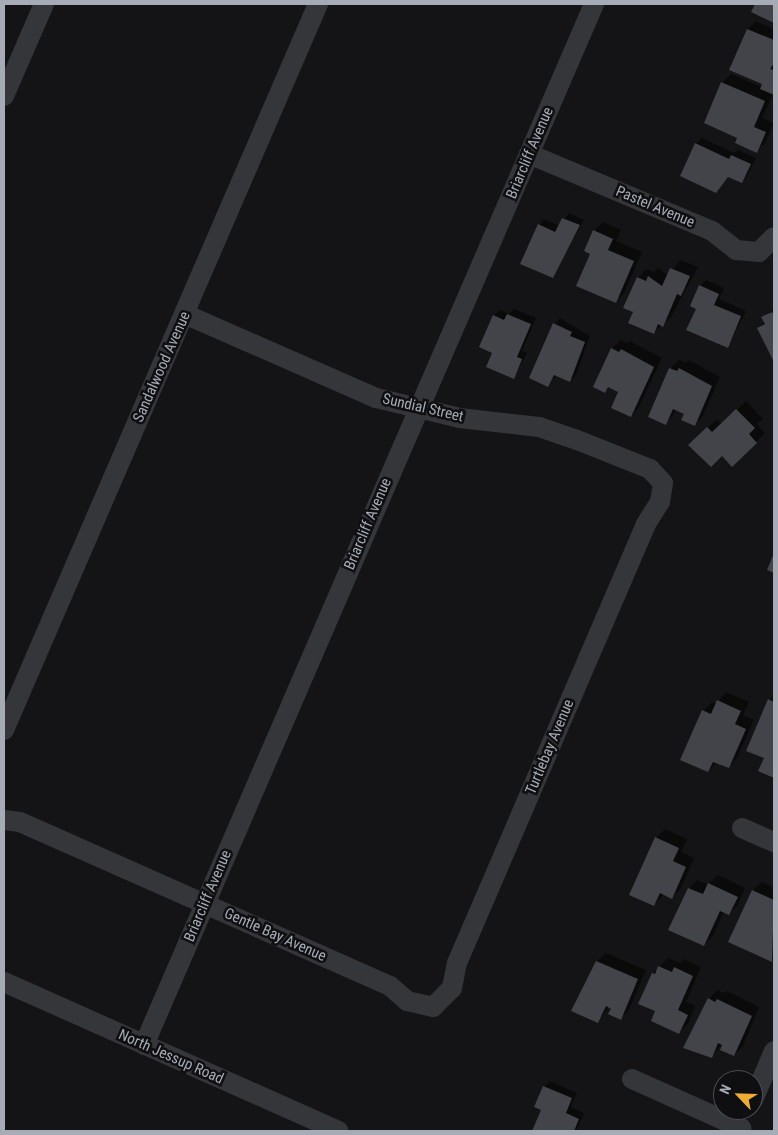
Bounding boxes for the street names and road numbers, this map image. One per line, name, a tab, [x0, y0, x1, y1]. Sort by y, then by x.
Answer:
street label: Briarcliff Avenue	[503, 104, 557, 202]
street label: Pastel Avenue	[613, 182, 697, 232]
street label: Sandalwood Avenue	[130, 309, 194, 425]
street label: Sundial Street	[381, 390, 465, 426]
street label: Briarcliff Avenue	[341, 475, 395, 573]
street label: Turtlebay Avenue	[522, 697, 578, 797]
street label: Briarcliff Avenue	[181, 847, 235, 945]
street label: Gentle Bay Avenue	[221, 904, 329, 966]
street label: North Jessup Road	[116, 1026, 226, 1088]

